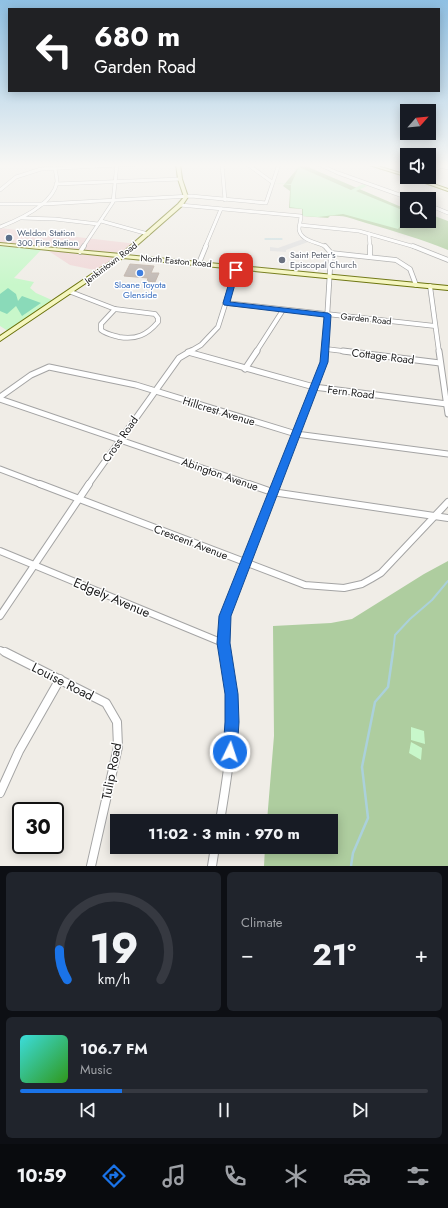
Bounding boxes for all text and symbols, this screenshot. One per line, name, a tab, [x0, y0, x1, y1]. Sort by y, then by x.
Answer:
text: 680 m	[94, 16, 180, 57]
icon: left	[28, 24, 80, 76]
text: Garden Road	[94, 54, 196, 80]
north arrow	[400, 104, 436, 140]
map controls	[400, 104, 436, 228]
button: sound	[400, 148, 436, 184]
button: search	[400, 192, 436, 228]
place label: Weldon Station 300 Fire Station	[17, 226, 78, 249]
marker: Weldon Station 300 Fire Station	[4, 233, 14, 243]
street label: Jenkintown Road	[81, 239, 140, 287]
place label: Saint Peter's Episcopal Church	[290, 248, 357, 271]
street label: North Easton Road	[140, 251, 212, 270]
pin	[219, 253, 253, 287]
marker: Saint Peter's Episcopal Church	[277, 255, 287, 265]
icon: arrive	[225, 259, 247, 281]
marker: Sloane Toyota Glenside	[135, 268, 145, 278]
place label: Sloane Toyota Glenside	[114, 278, 166, 301]
street label: Garden Road	[340, 309, 392, 328]
street label: Cottage Road	[351, 344, 415, 368]
street label: Fern Road	[326, 381, 376, 403]
street label: Hillcrest Avenue	[181, 392, 257, 430]
street label: Cross Road	[98, 413, 142, 465]
street label: Abington Avenue	[179, 453, 261, 495]
street label: Crescent Avenue	[152, 521, 231, 564]
street label: Edgely Avenue	[70, 573, 153, 622]
street label: Louise Road	[29, 658, 97, 705]
position arrow	[209, 731, 251, 773]
street label: Tulip Road	[97, 741, 126, 801]
speed limit sign: 30	[12, 802, 64, 854]
text: 11:02 · 3 min · 970 m	[148, 823, 300, 845]
text: Climate	[241, 913, 282, 932]
text: 19	[89, 917, 138, 978]
text: 21°	[312, 933, 356, 976]
text: −	[241, 938, 254, 970]
text: +	[414, 938, 428, 970]
text: km/h	[97, 968, 130, 988]
text: 106.7 FM	[80, 1038, 148, 1060]
text: Music	[80, 1060, 112, 1079]
icon: previous	[77, 1099, 99, 1121]
icon: pause	[213, 1099, 235, 1121]
icon: next	[349, 1099, 371, 1121]
icon: directions	[100, 1162, 128, 1190]
icon: music	[160, 1162, 188, 1190]
icon: phone	[221, 1162, 249, 1190]
icon: climate	[282, 1162, 310, 1190]
icon: car	[343, 1162, 371, 1190]
icon: filters	[404, 1162, 432, 1190]
text: 10:59	[16, 1163, 67, 1189]

